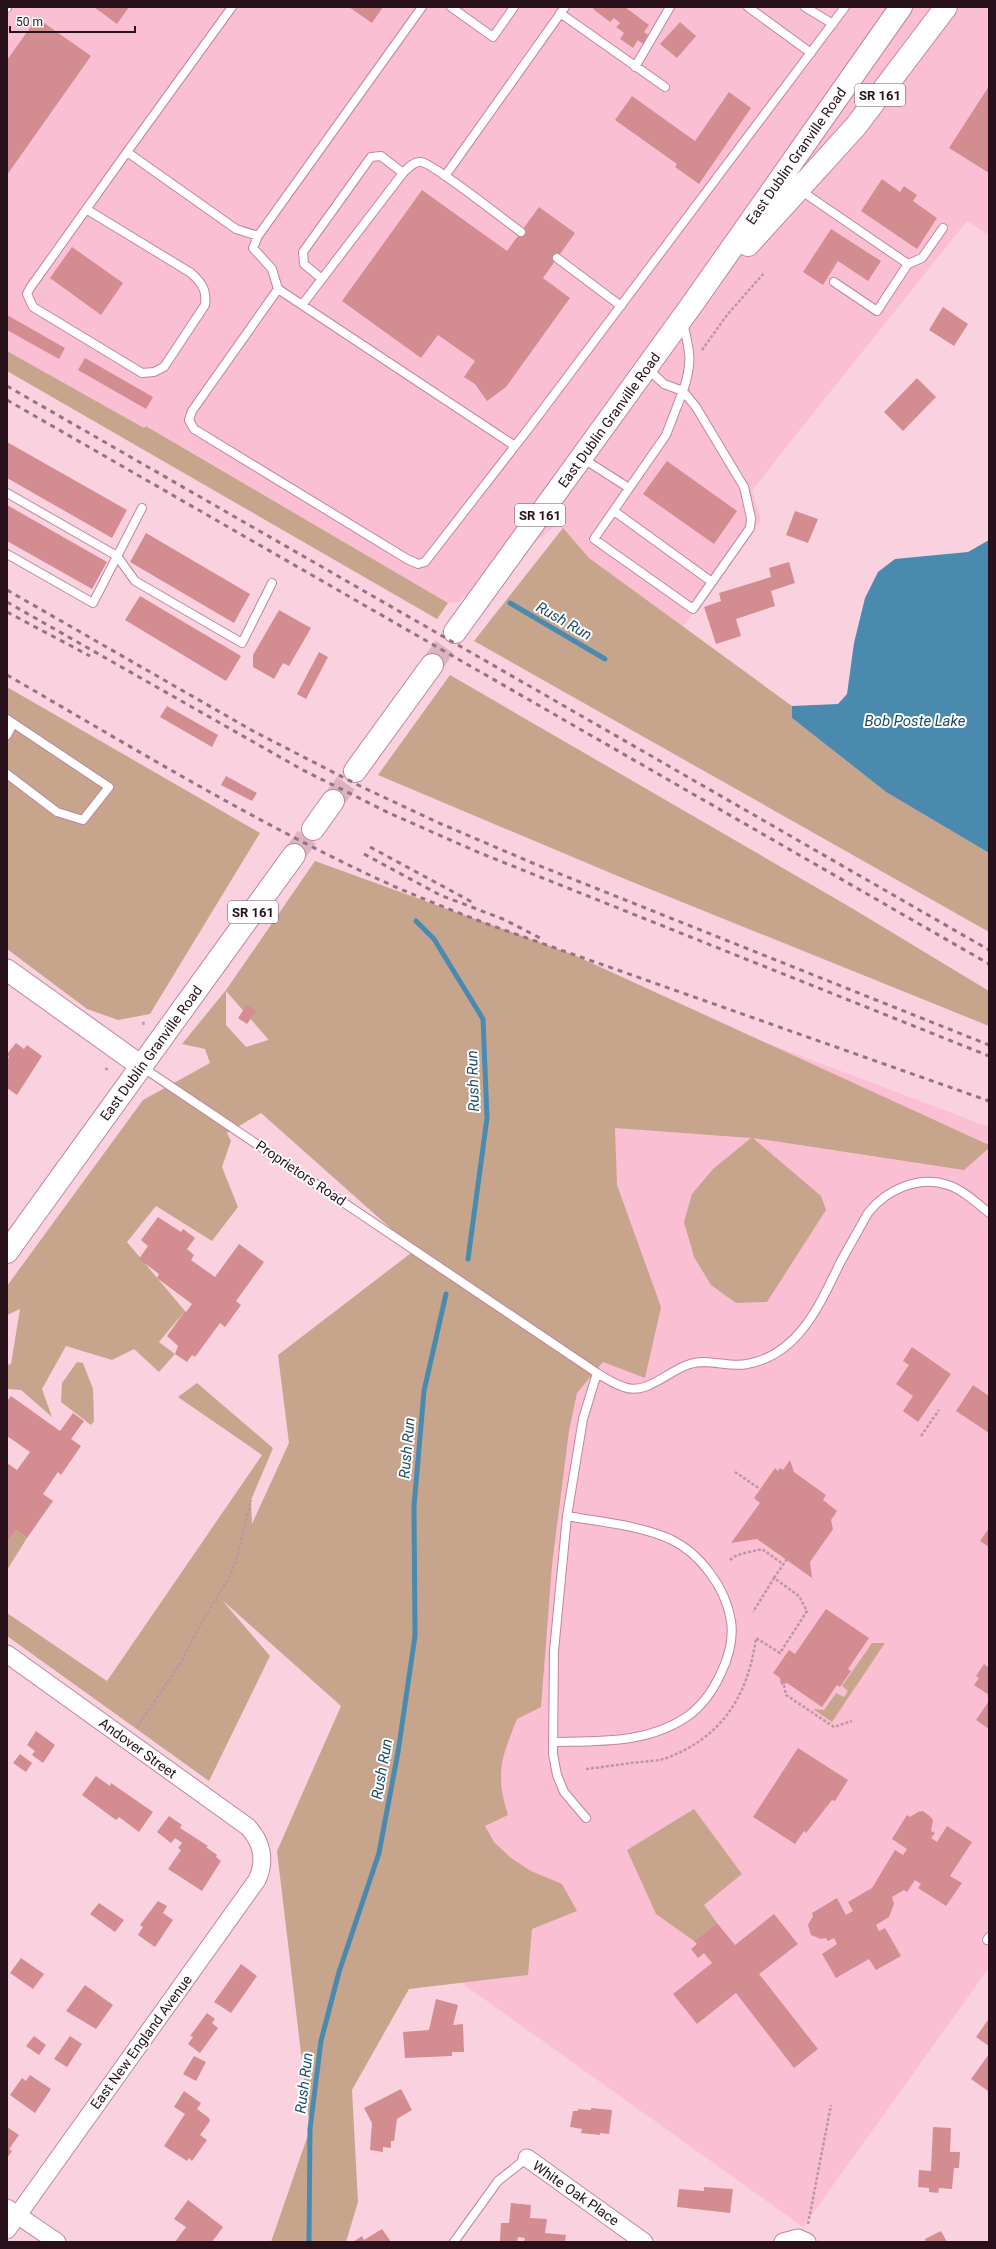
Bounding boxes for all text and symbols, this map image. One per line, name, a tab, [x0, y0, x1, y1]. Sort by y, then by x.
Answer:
scale bar	[10, 8, 135, 34]
text: 50 m	[16, 15, 43, 29]
road number: SR 161	[855, 84, 905, 106]
street label: East Dublin Granville Road	[743, 85, 849, 227]
street label: East Dublin Granville Road	[555, 349, 663, 491]
road number: SR 161	[515, 504, 565, 526]
water label: Rush Run	[533, 598, 595, 644]
water label: Bob Poste Lake	[865, 712, 966, 730]
road number: SR 161	[228, 901, 278, 923]
street label: East Dublin Granville Road	[97, 982, 205, 1124]
water label: Rush Run	[463, 1050, 483, 1112]
street label: Proprietors Road	[253, 1137, 349, 1209]
water label: Rush Run	[395, 1417, 419, 1479]
street label: Andover Street	[96, 1715, 180, 1782]
water label: Rush Run	[368, 1737, 396, 1801]
street label: East New England Avenue	[87, 1972, 195, 2112]
water label: Rush Run	[291, 2052, 317, 2114]
street label: White Oak Place	[530, 2157, 622, 2229]

